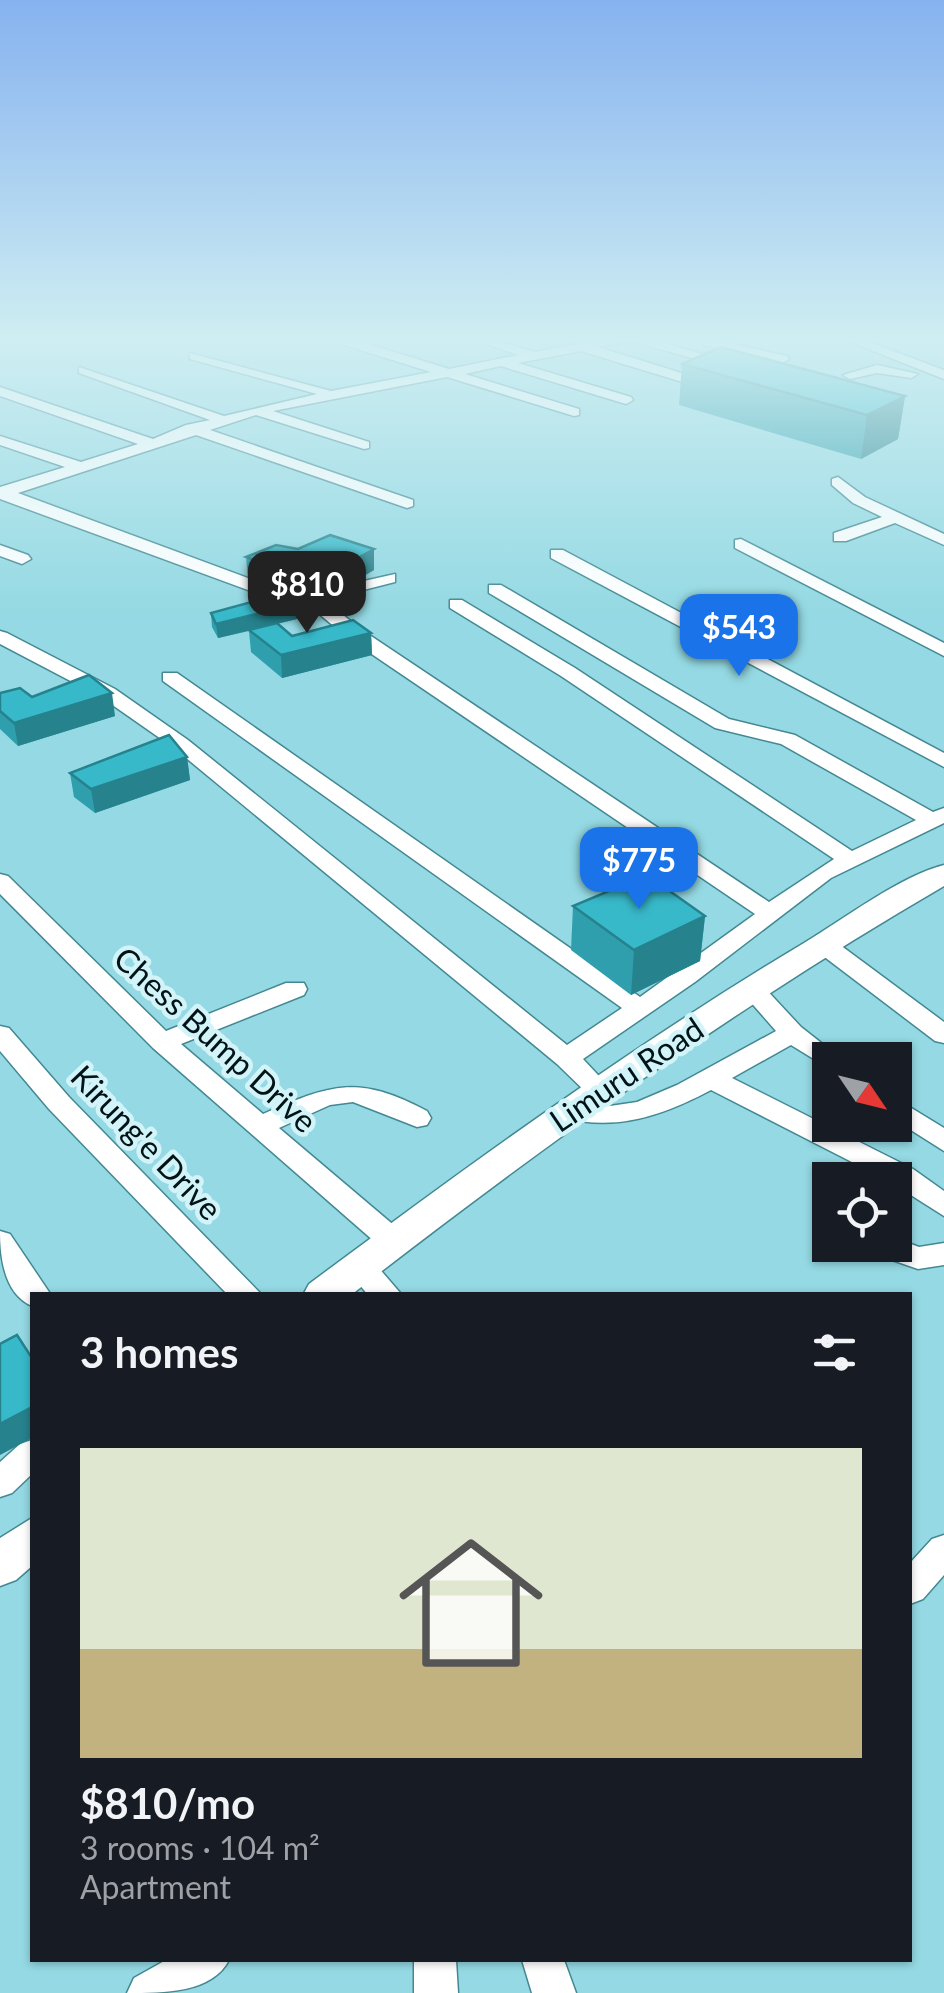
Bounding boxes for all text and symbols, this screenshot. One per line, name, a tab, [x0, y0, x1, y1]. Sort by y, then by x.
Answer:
pin: $810	[248, 551, 366, 636]
text: $810	[270, 564, 344, 603]
pin: $543	[680, 594, 798, 679]
text: $543	[702, 607, 776, 646]
pin: $775	[580, 827, 698, 912]
text: $775	[602, 840, 676, 879]
street label: Chess Bump Drive	[107, 938, 325, 1140]
street label: Limuru Road	[542, 1008, 710, 1140]
north arrow	[812, 1042, 912, 1142]
map controls	[812, 1042, 912, 1262]
street label: Kirung'e Drive	[63, 1056, 231, 1228]
button: locate	[812, 1162, 912, 1262]
icon: filters	[807, 1325, 862, 1380]
text: 3 homes	[80, 1327, 238, 1377]
icon: home	[381, 1513, 561, 1693]
text: $810/mo	[80, 1778, 255, 1828]
text: 3 rooms · 104 m²	[80, 1828, 320, 1867]
text: Apartment	[80, 1867, 231, 1906]

